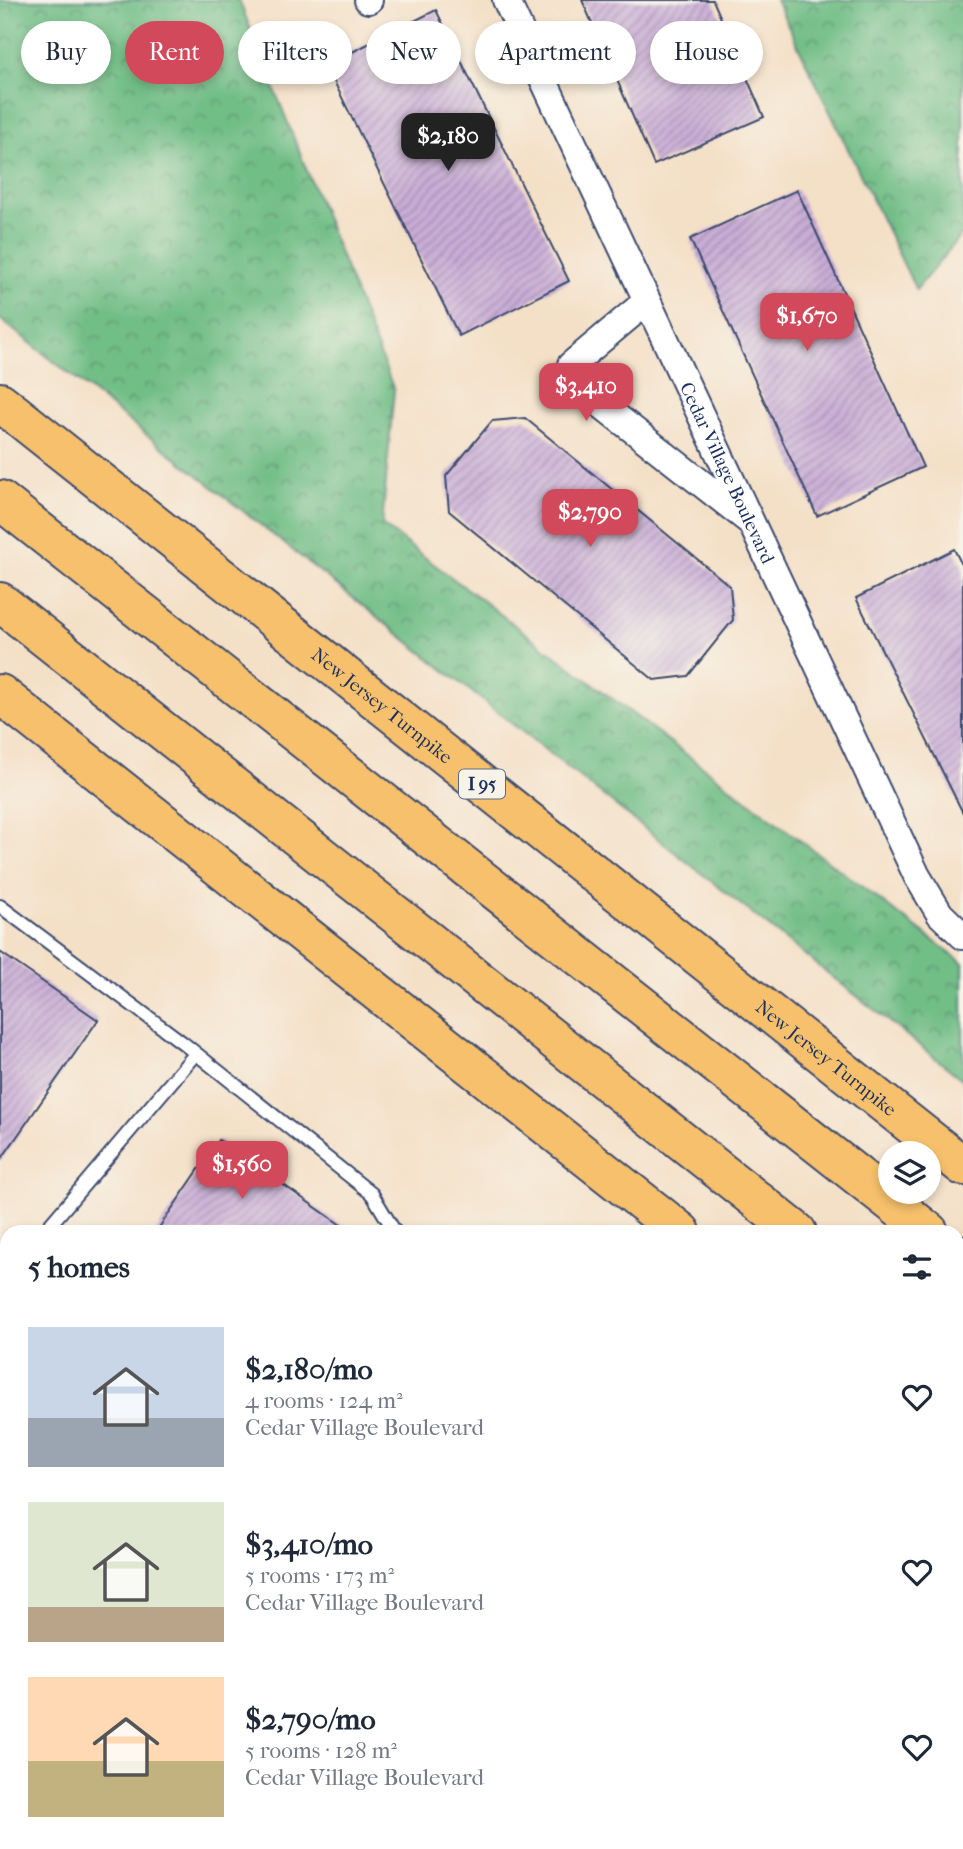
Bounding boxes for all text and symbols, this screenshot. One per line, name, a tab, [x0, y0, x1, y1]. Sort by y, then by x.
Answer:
chip: Buy	[21, 21, 111, 84]
chip: Rent	[125, 21, 224, 84]
chip: Filters	[238, 21, 352, 84]
chip: New	[366, 21, 461, 84]
chip: Apartment	[475, 21, 636, 84]
chip: House	[650, 21, 763, 84]
pin: $2,180	[391, 114, 505, 173]
text: $2,180	[417, 122, 479, 149]
pin: $1,670	[750, 294, 864, 353]
text: $1,670	[776, 302, 838, 329]
pin: $3,410	[529, 364, 643, 423]
text: $3,410	[555, 372, 617, 399]
street label: Cedar Village Boulevard	[675, 379, 779, 568]
pin: $2,790	[533, 490, 647, 549]
text: $2,790	[558, 498, 622, 525]
street label: New Jersey Turnpike	[307, 644, 456, 769]
road number: I 95	[459, 770, 505, 798]
street label: New Jersey Turnpike	[751, 996, 901, 1121]
map controls	[878, 1141, 941, 1204]
button: layers	[878, 1141, 941, 1204]
pin: $1,560	[185, 1142, 299, 1201]
text: $1,560	[212, 1150, 272, 1177]
icon: filters	[898, 1248, 936, 1286]
text: 5 homes	[28, 1250, 130, 1285]
text: $2,180/mo	[245, 1352, 373, 1387]
icon: home	[84, 1355, 168, 1439]
icon: heart	[898, 1378, 936, 1416]
text: 4 rooms · 124 m²	[245, 1387, 403, 1414]
text: Cedar Village Boulevard	[245, 1414, 484, 1441]
text: $3,410/mo	[245, 1527, 373, 1562]
icon: home	[84, 1530, 168, 1614]
icon: heart	[898, 1553, 936, 1591]
text: 5 rooms · 173 m²	[245, 1562, 394, 1589]
text: Cedar Village Boulevard	[245, 1589, 484, 1616]
text: $2,790/mo	[245, 1702, 376, 1737]
icon: home	[84, 1705, 168, 1789]
icon: heart	[898, 1728, 936, 1766]
text: 5 rooms · 128 m²	[245, 1737, 397, 1764]
text: Cedar Village Boulevard	[245, 1764, 484, 1791]

